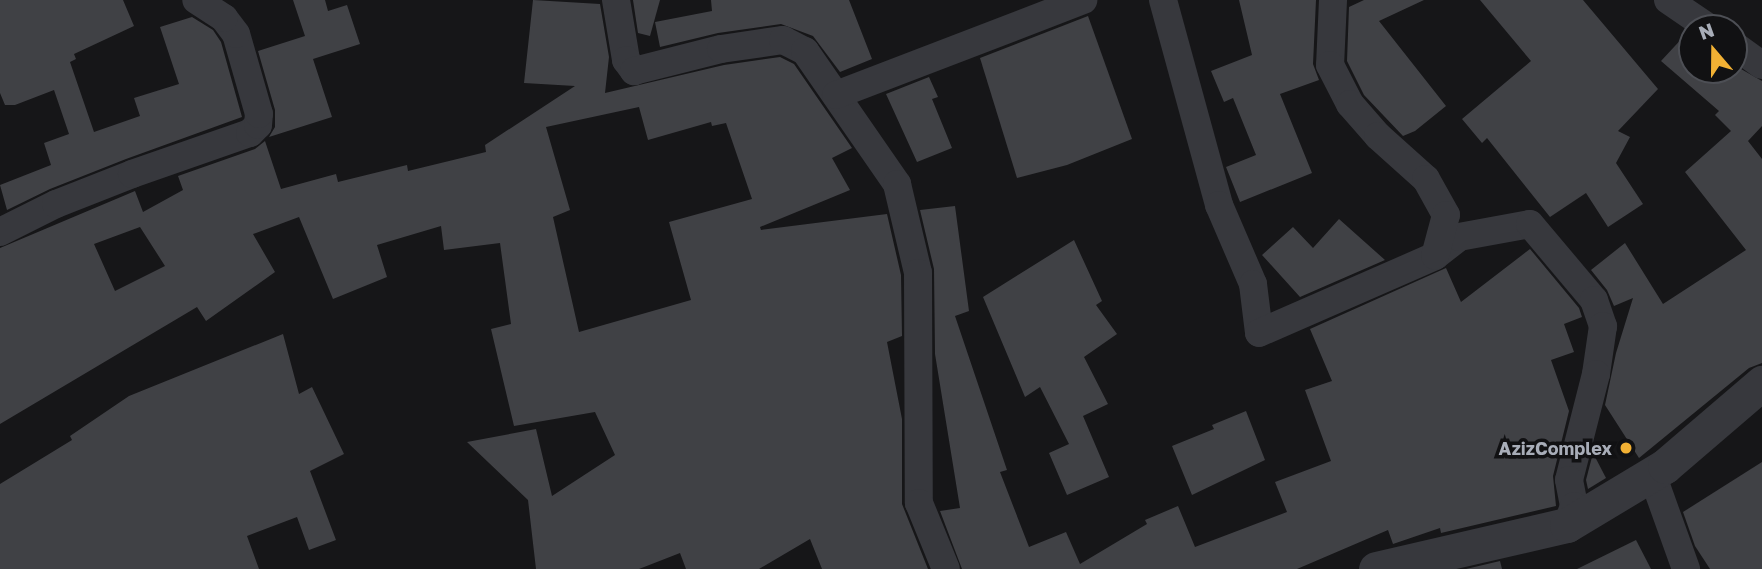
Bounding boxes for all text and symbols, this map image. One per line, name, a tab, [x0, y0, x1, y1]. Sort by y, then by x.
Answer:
north arrow	[1678, 14, 1748, 84]
text: N	[1696, 17, 1717, 44]
place label: AzizComplex	[1499, 437, 1612, 459]
marker: AzizComplex	[1618, 440, 1634, 456]

